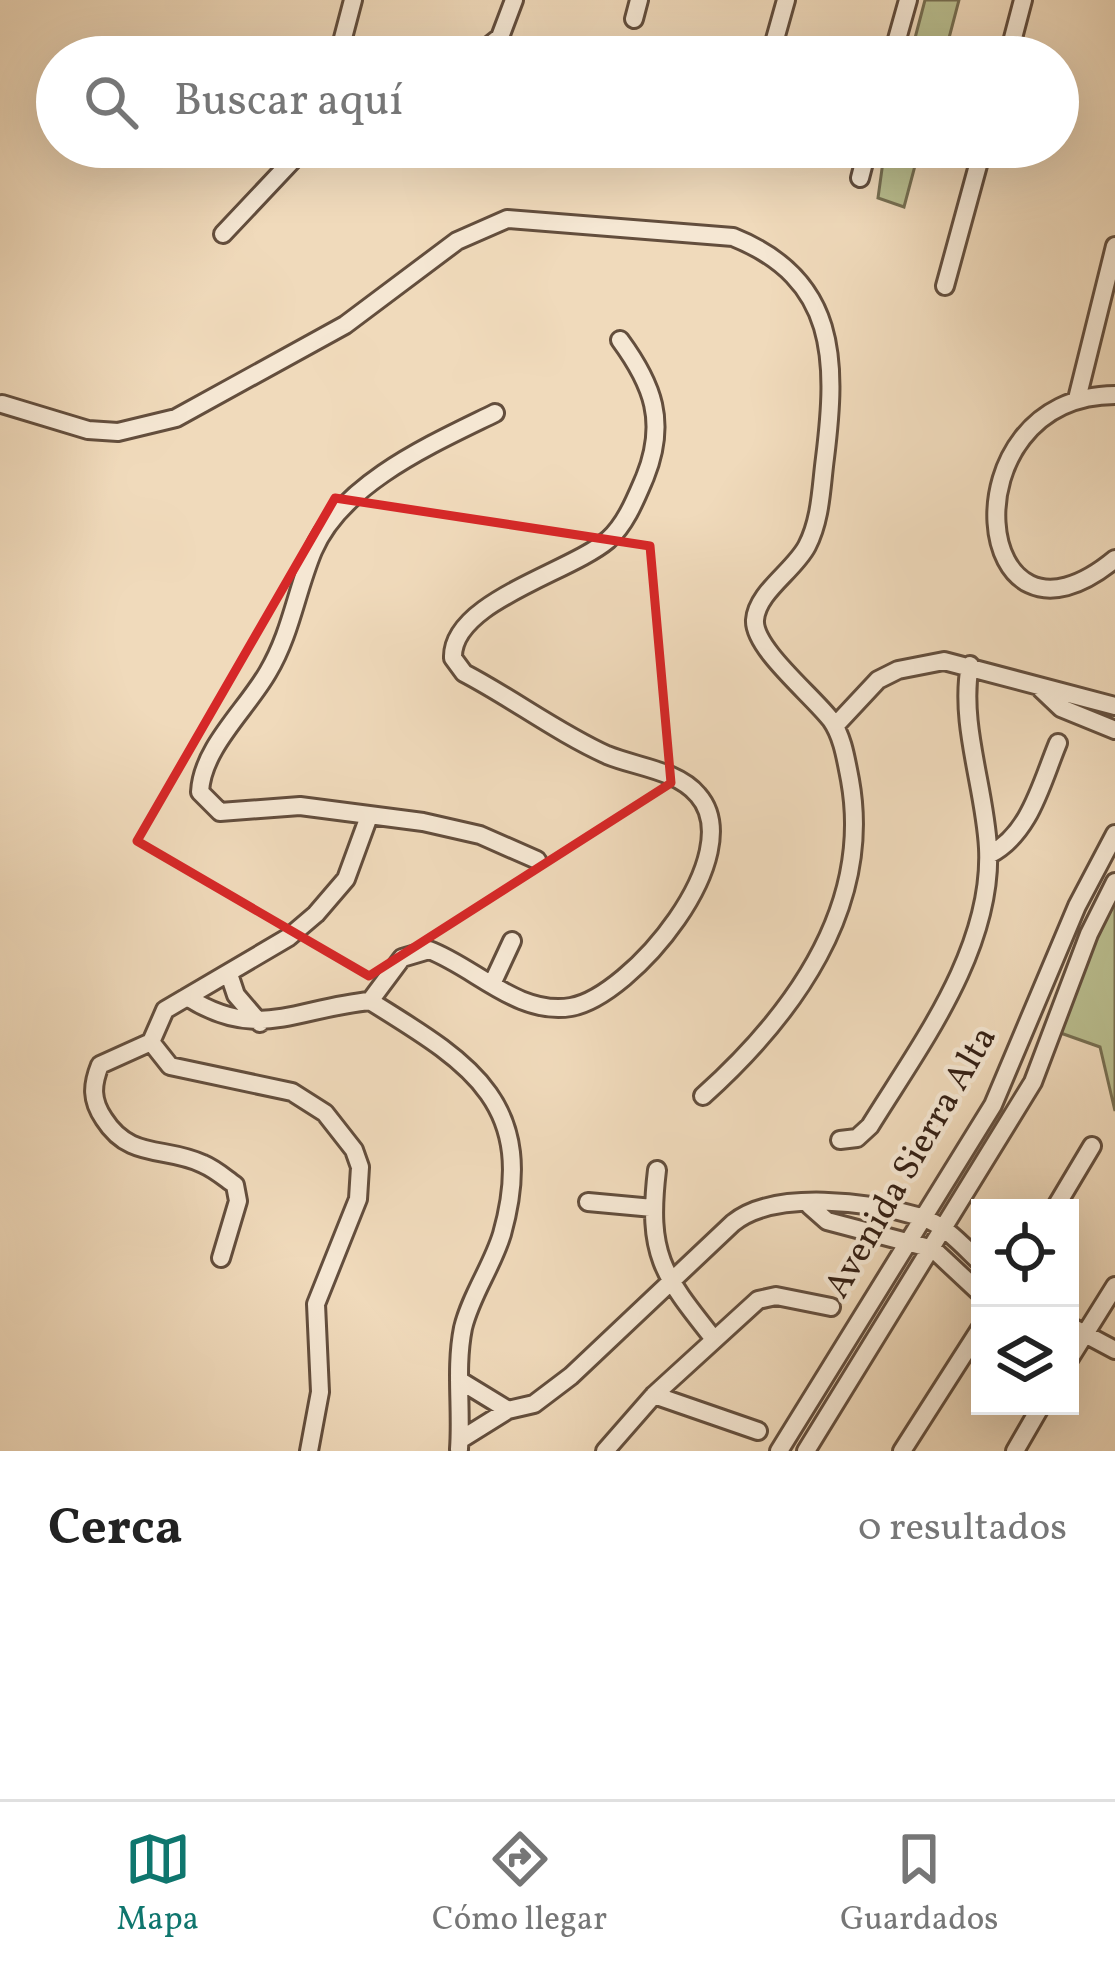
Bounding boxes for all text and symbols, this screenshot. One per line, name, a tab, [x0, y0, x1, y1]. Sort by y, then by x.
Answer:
search box	[36, 36, 1079, 168]
icon: search	[78, 69, 144, 135]
text: Buscar aquí	[174, 71, 403, 134]
street label: Avenida Sierra Alta	[814, 1018, 1010, 1308]
map controls	[971, 1199, 1079, 1415]
button: locate	[971, 1199, 1079, 1307]
button: layers	[971, 1307, 1079, 1415]
text: Cerca	[48, 1494, 183, 1565]
text: 0 resultados	[858, 1502, 1067, 1556]
tab: Mapa	[117, 1826, 199, 1944]
tab: Cómo llegar	[432, 1826, 607, 1944]
tab: Guardados	[840, 1826, 998, 1944]

